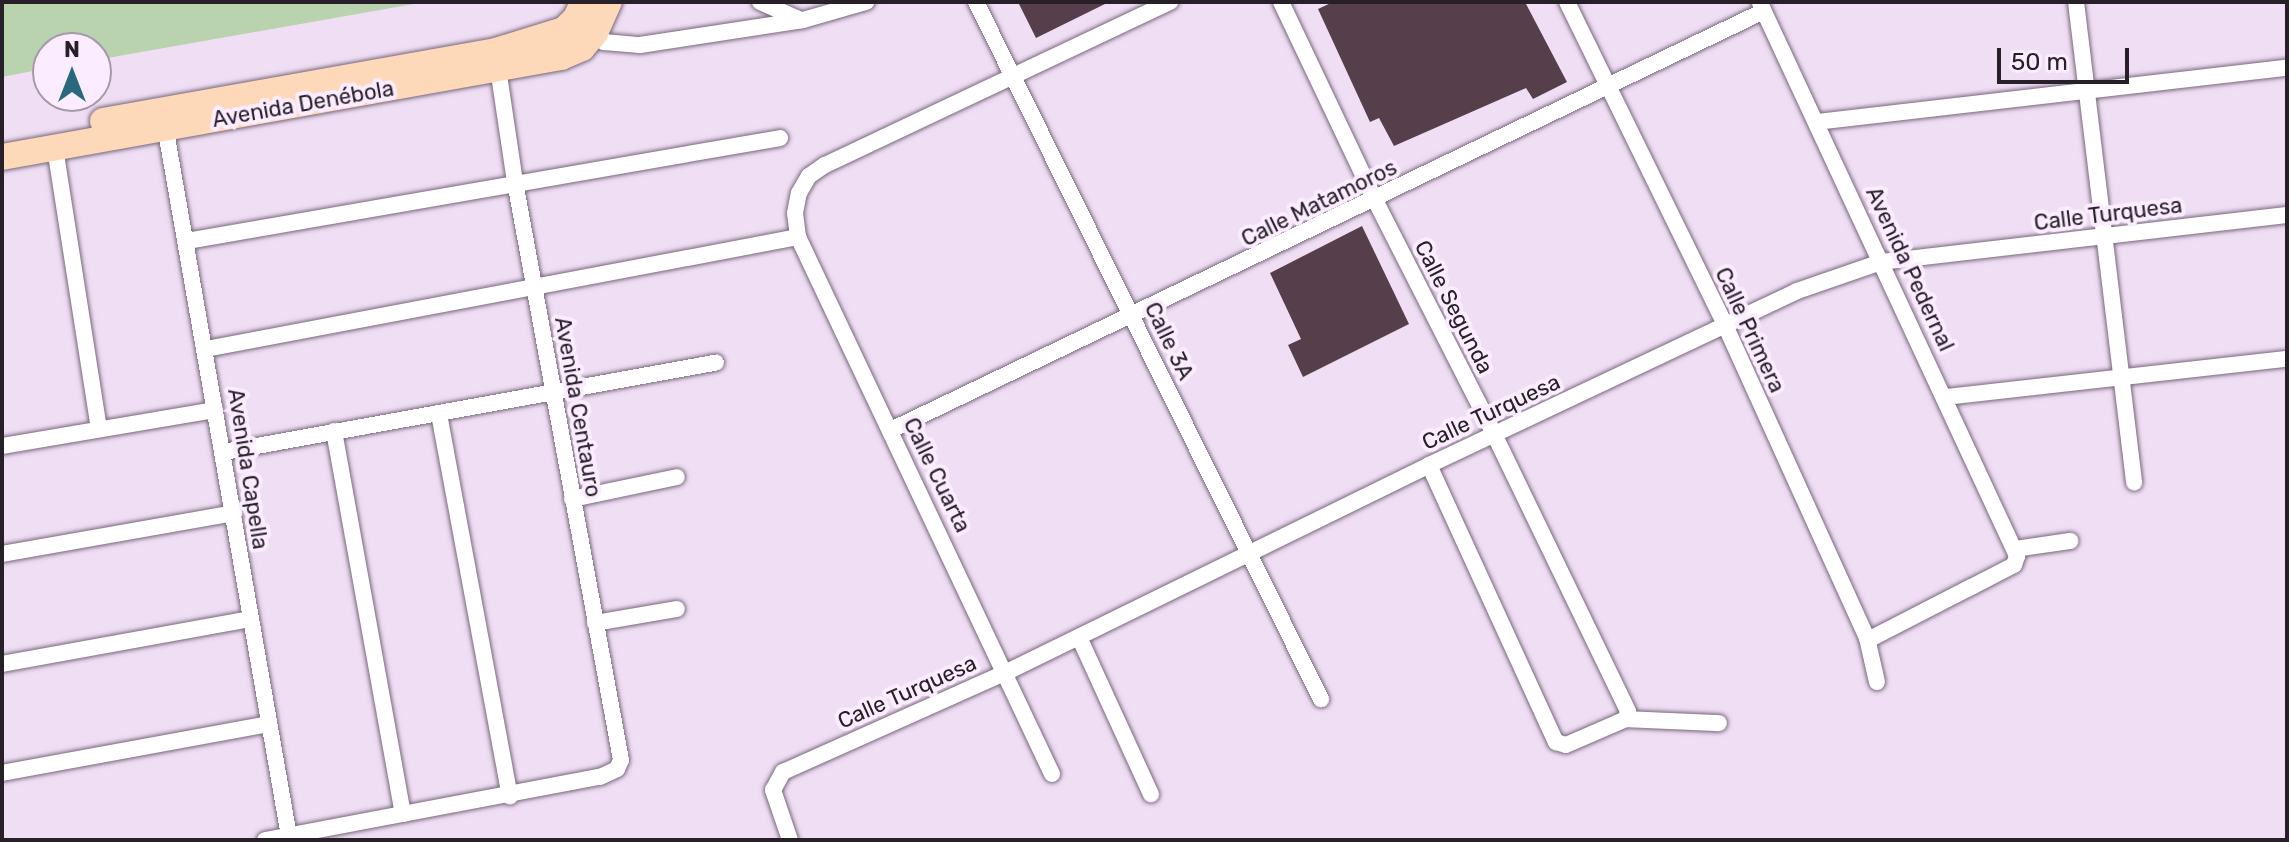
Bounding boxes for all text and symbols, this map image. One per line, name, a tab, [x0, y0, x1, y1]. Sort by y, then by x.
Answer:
north arrow	[32, 32, 112, 112]
scale bar	[2001, 32, 2133, 82]
text: N	[64, 36, 80, 63]
text: 50 m	[2011, 48, 2068, 76]
street label: Avenida Denébola	[210, 75, 396, 133]
street label: Calle Matamoros	[1237, 154, 1401, 252]
street label: Avenida Pedernal	[1860, 183, 1960, 355]
street label: Calle Turquesa	[2032, 192, 2184, 236]
street label: Calle Segunda	[1409, 236, 1499, 378]
street label: Calle Primera	[1709, 263, 1791, 397]
street label: Calle 3A	[1139, 298, 1199, 384]
street label: Avenida Centauro	[549, 315, 607, 499]
street label: Calle Turquesa	[1418, 368, 1564, 456]
street label: Avenida Capella	[222, 387, 274, 551]
street label: Calle Cuarta	[898, 413, 976, 537]
street label: Calle Turquesa	[833, 650, 981, 734]

